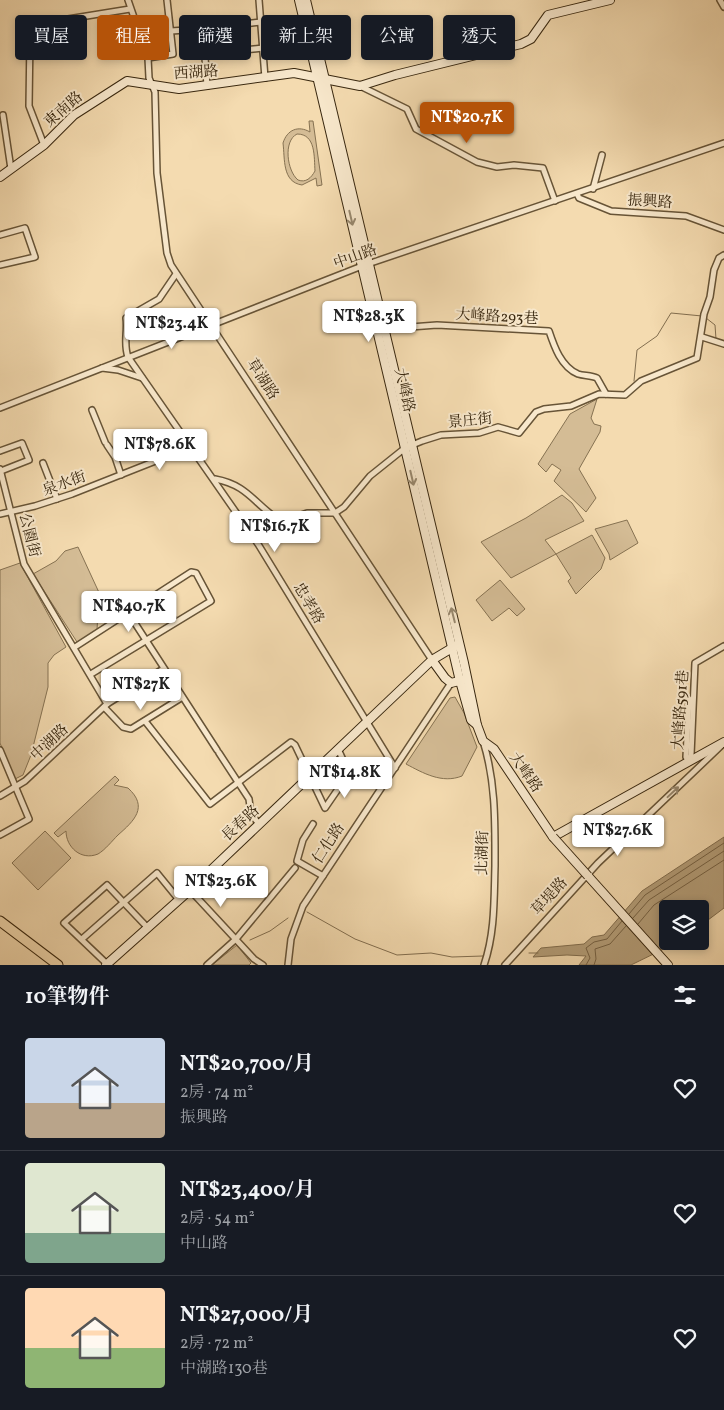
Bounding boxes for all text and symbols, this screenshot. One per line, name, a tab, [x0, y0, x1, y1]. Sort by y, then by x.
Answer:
chip: 買屋	[15, 15, 87, 60]
chip: 租屋	[97, 15, 169, 60]
chip: 篩選	[179, 15, 251, 60]
chip: 新上架	[261, 15, 351, 60]
chip: 公寓	[361, 15, 433, 60]
chip: 透天	[443, 15, 515, 60]
street label: 西湖路	[173, 61, 219, 86]
street label: 東南路	[40, 87, 88, 133]
pin: NT$20.7K	[415, 102, 519, 144]
text: NT$20.7K	[431, 107, 503, 129]
street label: 振興路	[627, 191, 673, 214]
one-way arrow	[347, 209, 356, 225]
street label: 中山路	[331, 240, 380, 275]
pin: NT$28.3K	[317, 300, 421, 343]
street label: 大峰路293巷	[455, 305, 539, 330]
text: NT$28.3K	[333, 306, 405, 328]
pin: NT$23.4K	[120, 308, 224, 350]
text: NT$23.4K	[136, 313, 208, 335]
street label: 草湖路	[241, 355, 283, 404]
street label: 大峰路	[388, 366, 419, 415]
street label: 景庄街	[447, 409, 494, 434]
pin: NT$78.6K	[108, 428, 212, 471]
text: NT$78.6K	[124, 434, 196, 456]
street label: 泉水街	[40, 467, 89, 502]
one-way arrow	[408, 470, 417, 486]
pin: NT$16.7K	[223, 510, 327, 553]
street label: 公園街	[13, 511, 44, 560]
text: NT$16.7K	[240, 516, 310, 538]
street label: 忠孝路	[287, 579, 328, 628]
pin: NT$40.7K	[77, 590, 181, 633]
text: NT$40.7K	[92, 596, 166, 618]
one-way arrow	[448, 607, 457, 623]
pin: NT$27K	[100, 668, 182, 711]
street label: 大峰路591巷	[668, 669, 695, 751]
text: NT$27K	[112, 674, 170, 696]
street label: 中湖路	[26, 720, 74, 766]
street label: 大峰路	[503, 748, 546, 797]
pin: NT$14.8K	[293, 756, 397, 799]
text: NT$14.8K	[309, 762, 381, 784]
one-way arrow	[666, 786, 679, 798]
street label: 長春路	[217, 801, 265, 847]
pin: NT$27.6K	[566, 814, 670, 857]
street label: 仁化路	[308, 819, 350, 868]
text: NT$27.6K	[583, 820, 653, 842]
street label: 北湖街	[473, 830, 494, 876]
pin: NT$23.6K	[169, 866, 273, 908]
text: NT$23.6K	[185, 871, 257, 893]
street label: 草堤路	[527, 873, 573, 921]
map controls	[659, 900, 709, 950]
button: layers	[659, 900, 709, 950]
icon: filters	[671, 981, 699, 1009]
text: 10筆物件	[25, 983, 109, 1012]
text: NT$20,700/月	[180, 1050, 314, 1079]
icon: home	[65, 1058, 125, 1118]
icon: heart	[671, 1074, 699, 1102]
text: 2房 · 74 m²	[180, 1082, 253, 1104]
text: 振興路	[180, 1107, 228, 1129]
text: NT$23,400/月	[180, 1176, 315, 1205]
icon: home	[65, 1183, 125, 1243]
icon: heart	[671, 1199, 699, 1227]
text: 2房 · 54 m²	[180, 1208, 255, 1230]
text: 中山路	[180, 1233, 228, 1255]
text: NT$27,000/月	[180, 1301, 313, 1330]
icon: home	[65, 1308, 125, 1368]
icon: heart	[671, 1324, 699, 1352]
text: 2房 · 72 m²	[180, 1333, 253, 1355]
text: 中湖路130巷	[180, 1358, 268, 1380]

